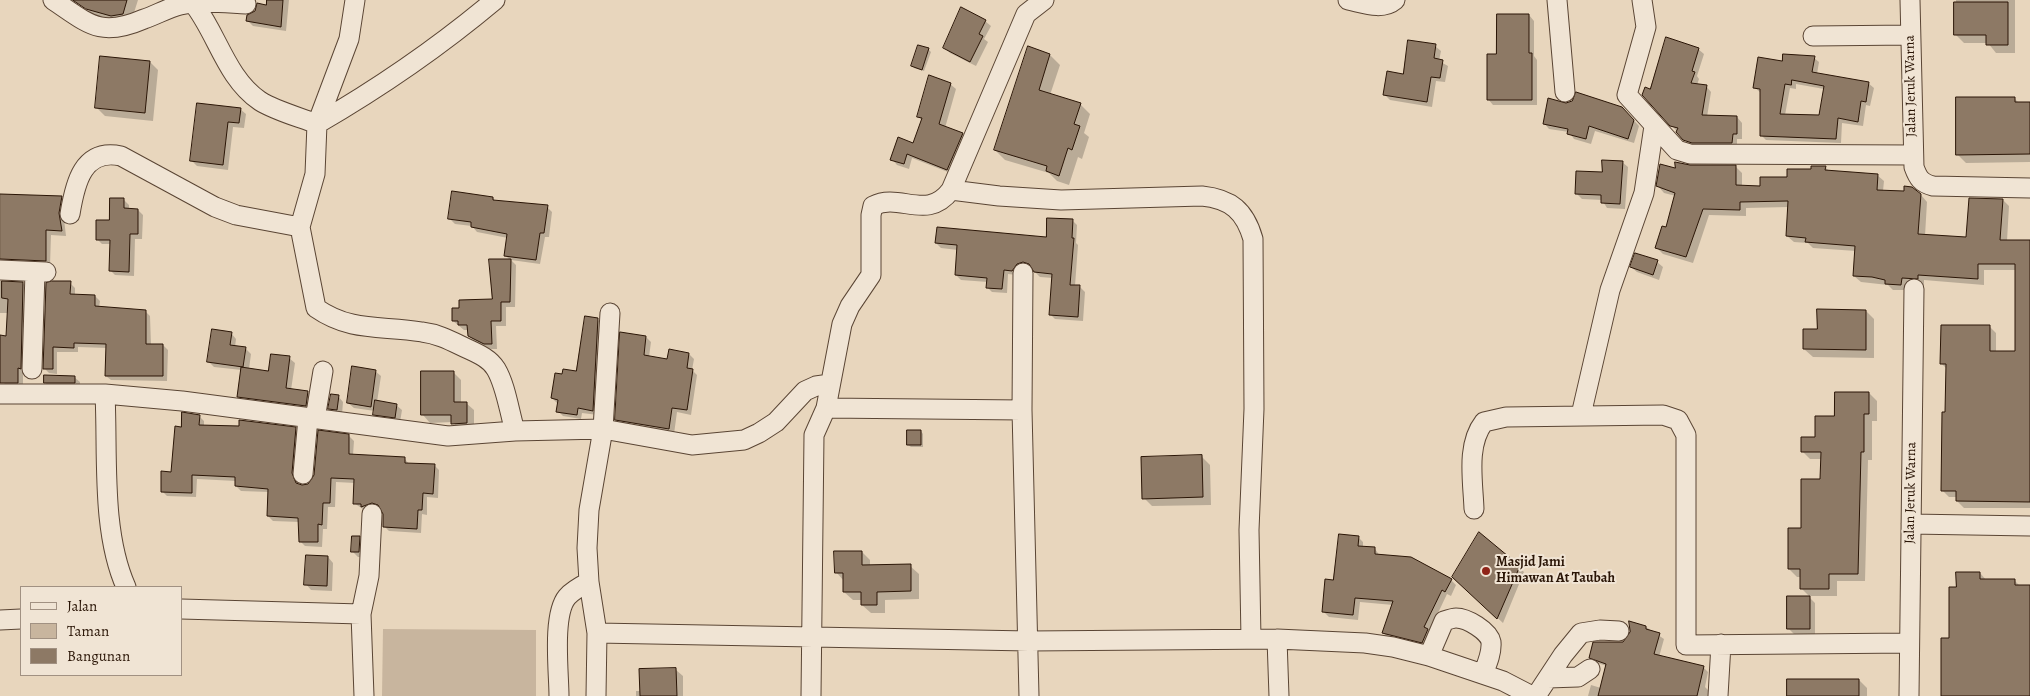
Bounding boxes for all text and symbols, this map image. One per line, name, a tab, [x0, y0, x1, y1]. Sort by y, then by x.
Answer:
street label: Jalan Jeruk Warna	[1902, 35, 1920, 137]
street label: Jalan Jeruk Warna	[1902, 442, 1920, 544]
place label: Masjid Jami Himawan At Taubah	[1496, 555, 1615, 588]
marker: Masjid Jami Himawan At Taubah	[1480, 565, 1492, 577]
legend	[20, 586, 182, 676]
text: Jalan	[67, 596, 97, 616]
text: Taman	[67, 621, 109, 641]
text: Bangunan	[67, 646, 130, 666]

